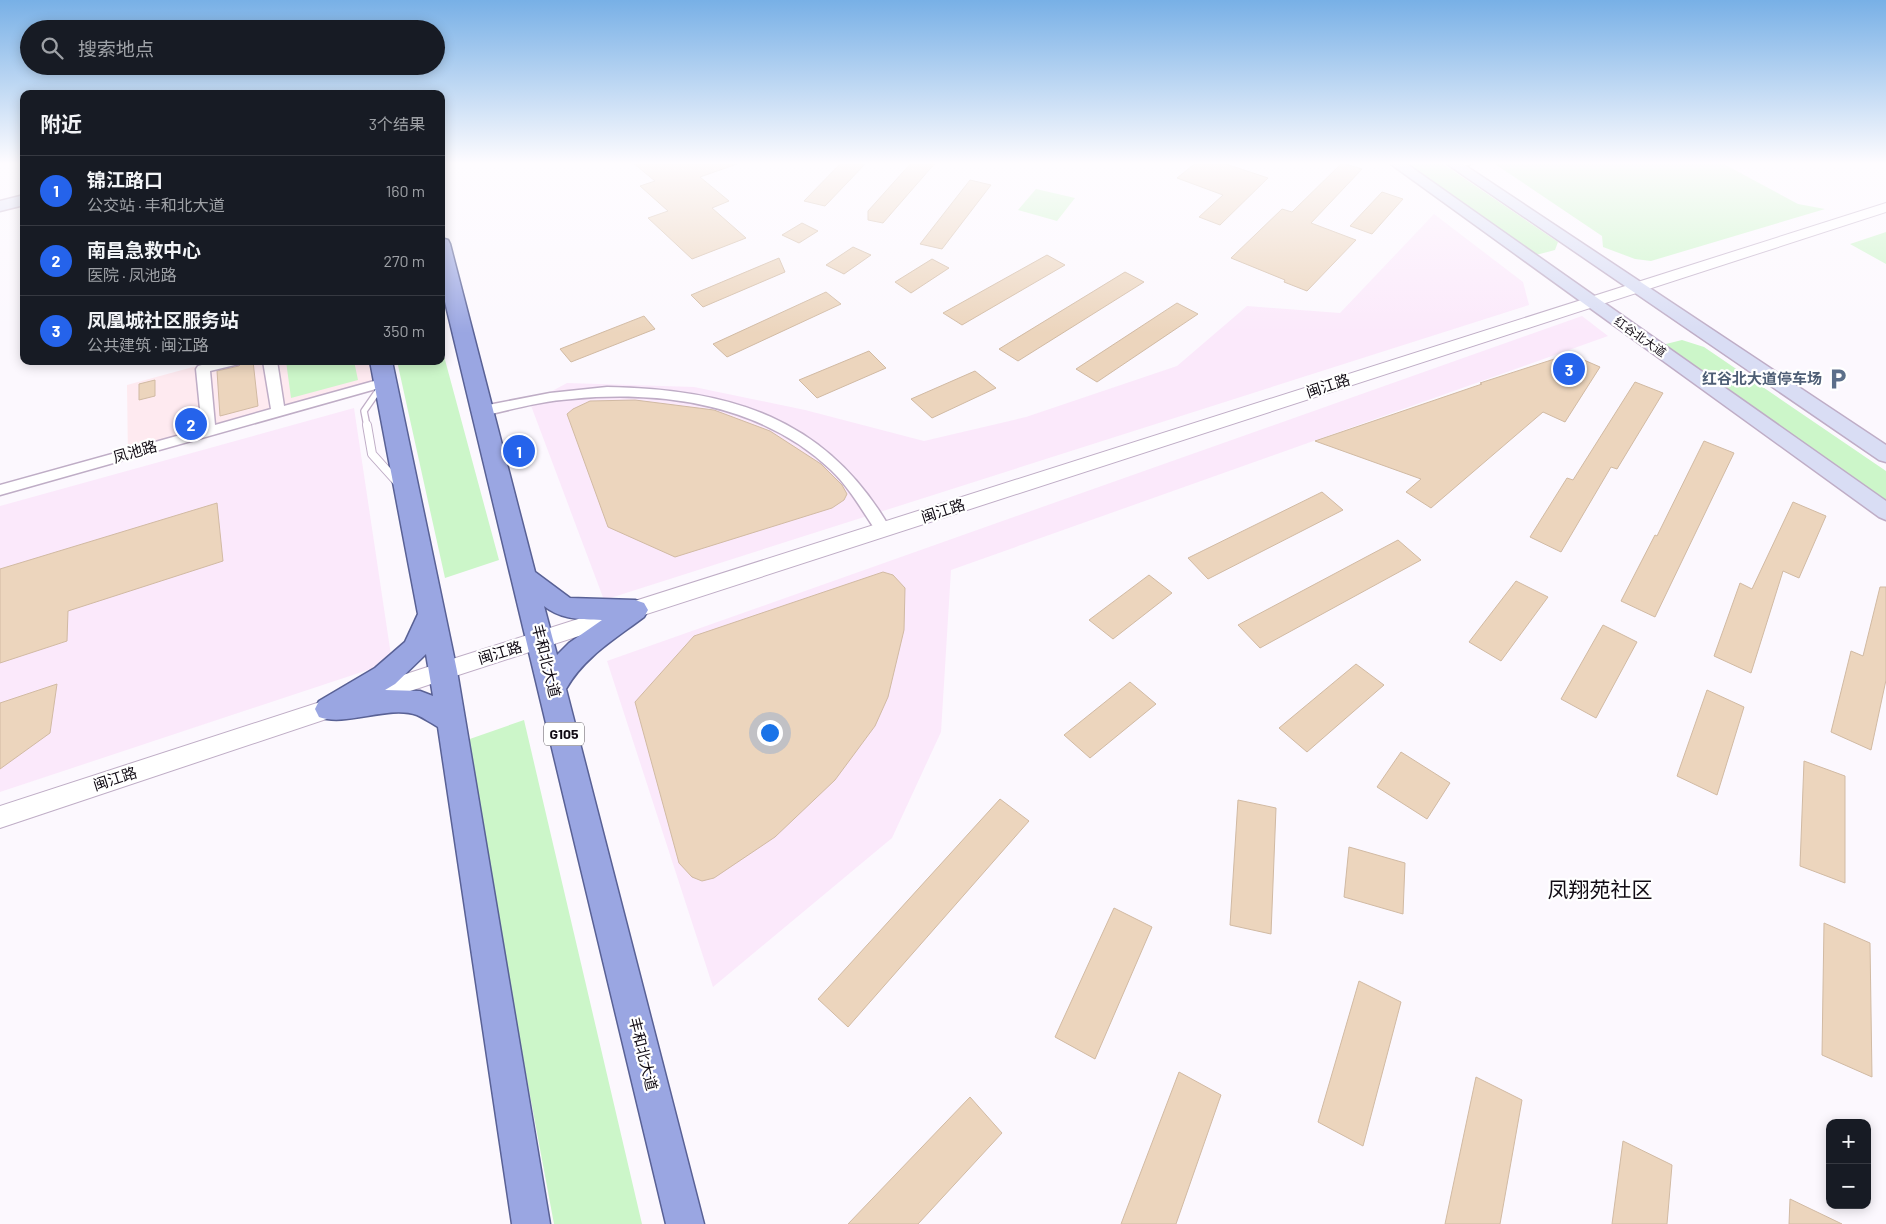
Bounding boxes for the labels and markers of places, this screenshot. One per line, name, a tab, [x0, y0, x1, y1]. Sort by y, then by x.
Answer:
pin: 3	[1553, 350, 1585, 388]
parking icon: 红谷北大道停车场	[1825, 366, 1851, 392]
place label: 红谷北大道停车场	[1702, 369, 1822, 387]
pin: 2	[175, 405, 207, 443]
pin: 1	[503, 432, 535, 470]

